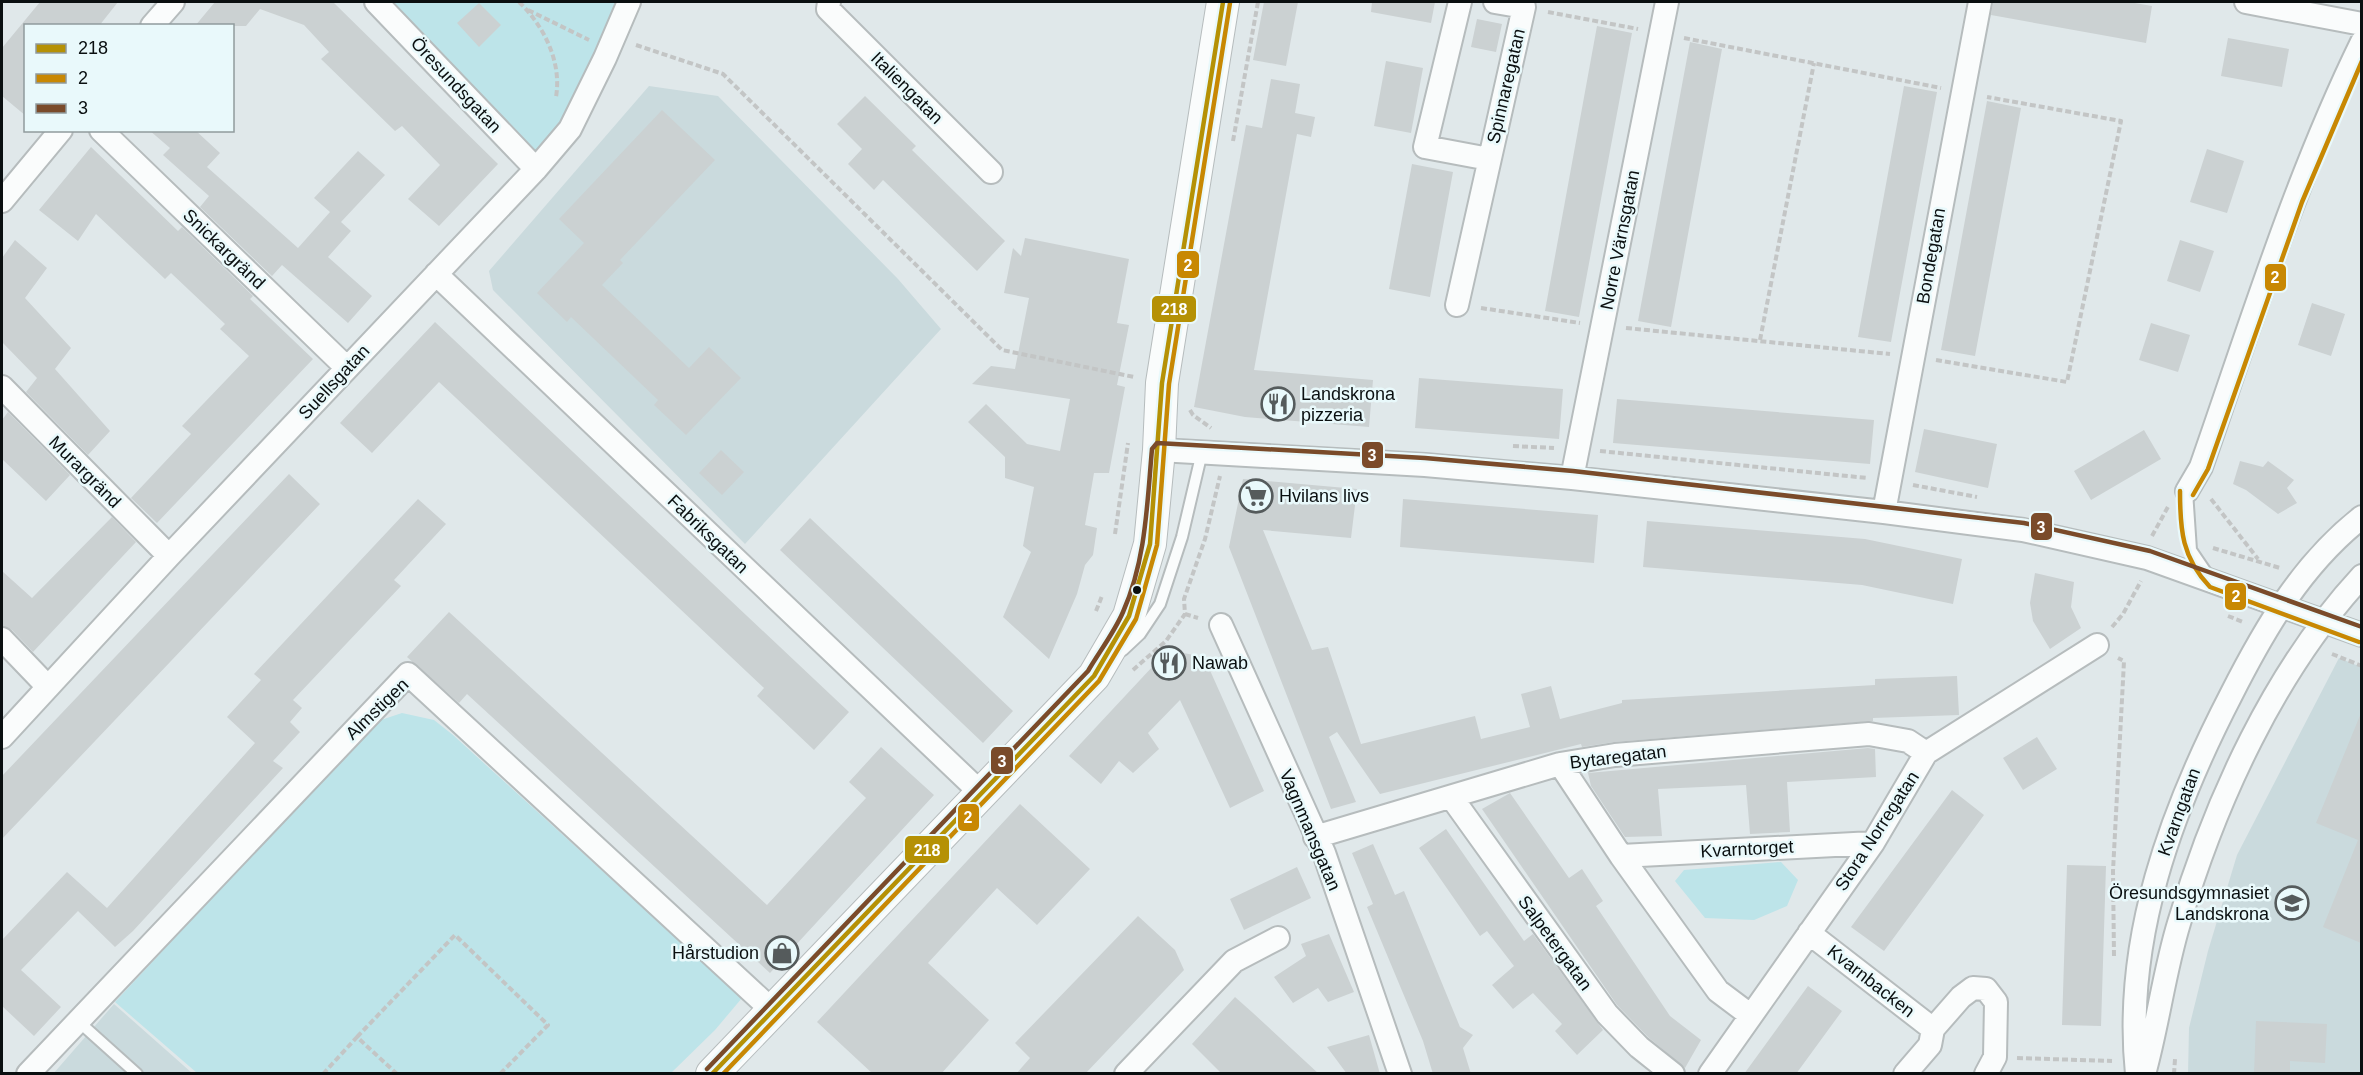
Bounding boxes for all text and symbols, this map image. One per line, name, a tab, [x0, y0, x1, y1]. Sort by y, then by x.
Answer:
legend	[24, 24, 234, 132]
street label: Spinnaregatan	[1483, 27, 1529, 145]
street label: Öresundsgatan	[407, 33, 505, 137]
text: 218	[78, 38, 108, 58]
street label: Italiengatan	[867, 48, 947, 128]
text: 2	[78, 68, 88, 88]
text: 3	[78, 98, 88, 118]
street label: Norre Värnsgatan	[1597, 168, 1643, 312]
street label: Snickargränd	[179, 205, 269, 293]
street label: Bondegatan	[1913, 206, 1949, 306]
line badge: 2	[1176, 250, 1200, 279]
text: 2	[1184, 257, 1193, 274]
line badge: 2	[2264, 263, 2287, 292]
text: 2	[2271, 269, 2280, 286]
line badge: 218	[1151, 295, 1197, 323]
text: 218	[1161, 301, 1187, 318]
street label: Suellsgatan	[295, 341, 373, 423]
place label: Landskrona pizzeria	[1301, 384, 1396, 425]
restaurant icon: Landskrona pizzeria	[1260, 386, 1296, 422]
street label: Murargränd	[45, 432, 125, 512]
line badge: 3	[1361, 441, 1384, 469]
text: 3	[1368, 447, 1377, 464]
supermarket icon: Hvilans livs	[1238, 478, 1274, 514]
place label: Hvilans livs	[1279, 486, 1369, 506]
street label: Fabriksgatan	[664, 491, 752, 577]
line badge: 3	[2030, 512, 2053, 541]
text: 3	[2037, 519, 2046, 536]
line badge: 2	[2224, 582, 2247, 611]
unlabelled marker	[1131, 584, 1143, 596]
text: 2	[2232, 588, 2241, 605]
restaurant icon: Nawab	[1151, 645, 1187, 681]
place label: Nawab	[1192, 653, 1248, 673]
street label: Almstigen	[342, 674, 412, 744]
street label: Bytaregatan	[1569, 741, 1667, 773]
line badge: 3	[990, 746, 1014, 775]
text: 3	[998, 753, 1007, 770]
street label: Kvarngatan	[2154, 765, 2204, 859]
street label: Vagnmansgatan	[1275, 766, 1345, 894]
street label: Stora Norregatan	[1831, 768, 1923, 894]
line badge: 2	[957, 803, 980, 832]
text: 2	[964, 809, 973, 826]
line badge: 218	[904, 835, 950, 864]
street label: Kvarntorget	[1700, 837, 1794, 861]
text: 218	[914, 842, 940, 859]
place label: Öresundsgymnasiet Landskrona	[2109, 883, 2270, 924]
school or university icon: Öresundsgymnasiet Landskrona	[2274, 885, 2310, 921]
street label: Salpetergatan	[1514, 892, 1596, 994]
shop icon: Hårstudion	[764, 935, 800, 971]
street label: Kvarnbacken	[1823, 941, 1919, 1021]
place label: Hårstudion	[672, 943, 759, 963]

